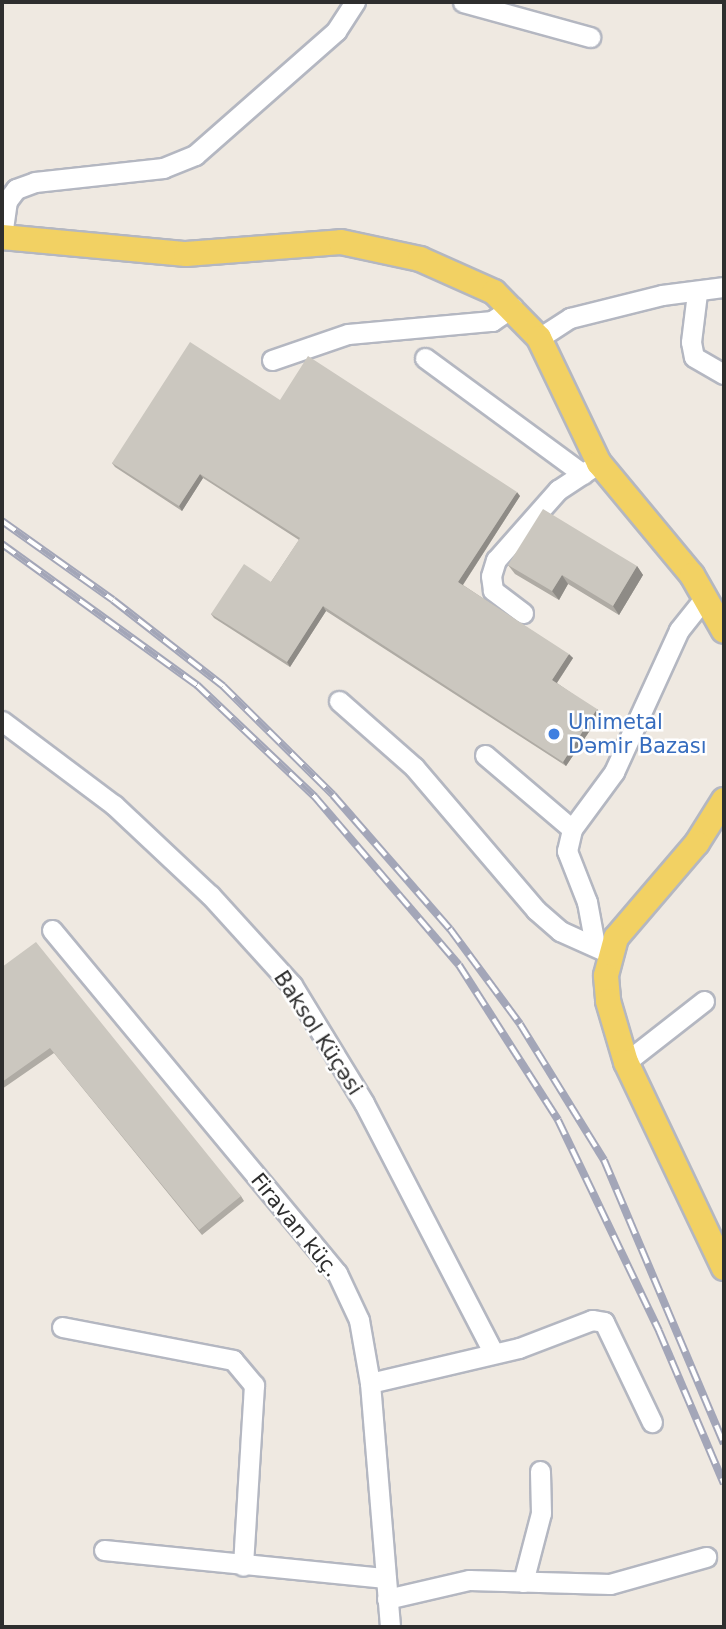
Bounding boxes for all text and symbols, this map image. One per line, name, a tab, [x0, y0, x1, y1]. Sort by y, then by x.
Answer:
place label: Unimetal Dəmir Bazası	[568, 709, 707, 759]
marker: Unimetal Dəmir Bazası	[546, 726, 562, 742]
street label: Baksol Küçəsi	[268, 966, 368, 1100]
street label: Firavan küç.	[245, 1168, 345, 1282]

